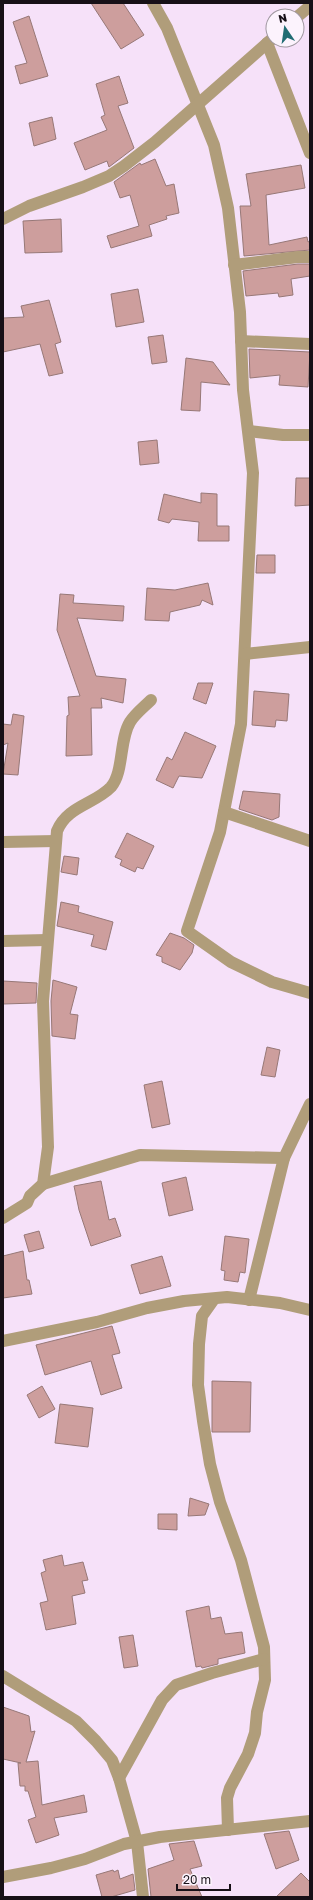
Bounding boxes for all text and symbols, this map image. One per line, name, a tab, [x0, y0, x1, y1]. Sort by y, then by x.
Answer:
north arrow	[265, 8, 305, 48]
text: N	[277, 10, 288, 25]
scale bar	[177, 1866, 230, 1892]
text: 20 m	[183, 1872, 211, 1887]

